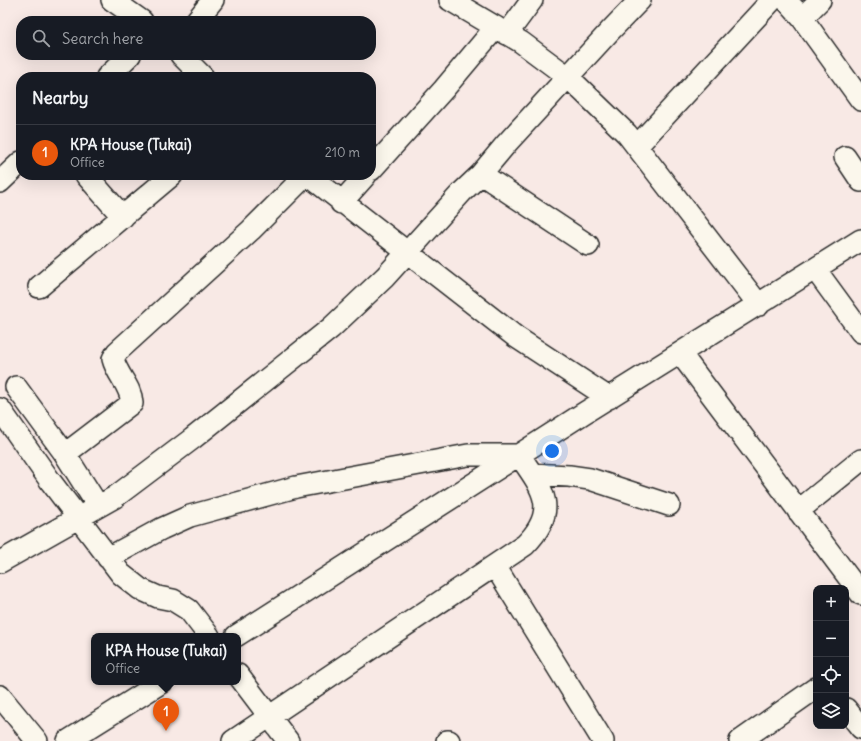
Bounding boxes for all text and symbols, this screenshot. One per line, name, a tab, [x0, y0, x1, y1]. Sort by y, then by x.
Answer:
search box	[16, 16, 376, 60]
icon: search	[30, 27, 52, 49]
text: Search here	[62, 29, 143, 48]
text: Nearby	[32, 87, 88, 109]
text: KPA House (Tukai)	[70, 135, 192, 154]
text: 1	[42, 144, 48, 161]
text: 210 m	[325, 144, 360, 161]
text: Office	[70, 154, 105, 171]
your location	[542, 441, 562, 461]
map controls	[813, 585, 849, 729]
button: +	[813, 585, 849, 621]
button: −	[813, 621, 849, 657]
popup	[91, 633, 241, 685]
text: KPA House (Tukai)	[105, 641, 227, 660]
button: locate	[813, 657, 849, 693]
text: Office	[105, 660, 140, 677]
button: layers	[813, 693, 849, 729]
pin: 1	[153, 698, 179, 731]

